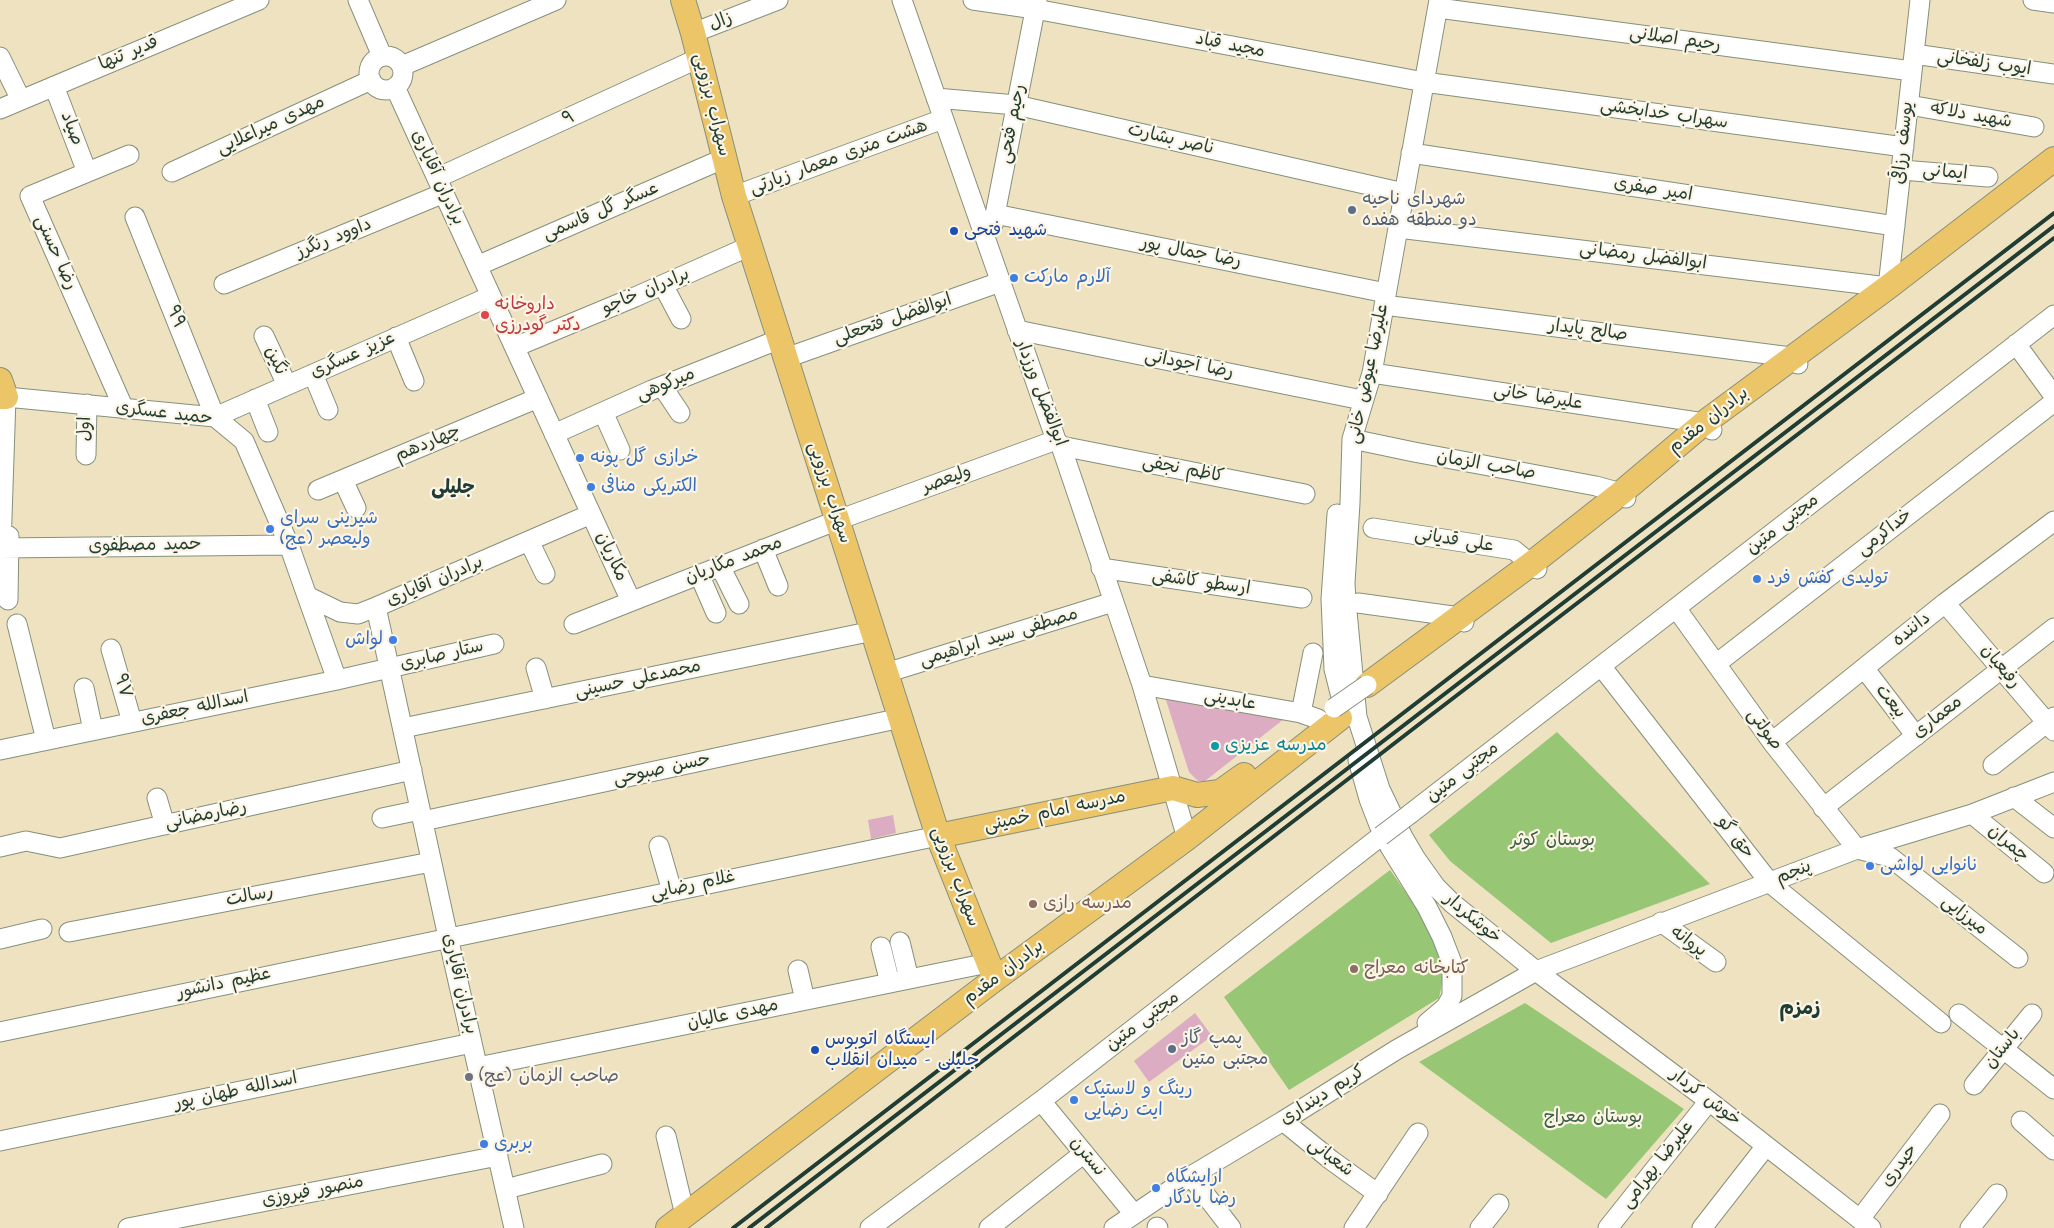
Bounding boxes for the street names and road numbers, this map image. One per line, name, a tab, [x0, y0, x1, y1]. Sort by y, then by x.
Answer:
street label: زال	[706, 8, 736, 36]
street label: رحیم اصلانی	[1628, 23, 1722, 57]
street label: مجید قباد	[1193, 29, 1267, 63]
street label: قدیر تنها	[96, 32, 162, 76]
street label: ایوب زلفخانی	[1935, 47, 2033, 81]
street label: سهراب برزویی	[688, 51, 734, 159]
street label: رحیم فتحی	[995, 82, 1031, 166]
street label: مهدی میراعلایی	[214, 92, 328, 160]
street label: سهراب خدابخشی	[1599, 95, 1729, 135]
street label: شهید دلاکه	[1928, 98, 2014, 134]
street label: یوسف رزاقی	[1889, 101, 1919, 185]
street label: ۹	[559, 107, 579, 131]
street label: صیاد	[55, 109, 87, 149]
street label: هشت متری معمار زیارتی	[747, 116, 931, 200]
street label: ناصر بشارت	[1125, 119, 1217, 161]
street label: برادران آقایاری	[406, 127, 468, 229]
street label: ایمانی	[1922, 160, 1968, 186]
street label: امیر صفری	[1612, 173, 1694, 207]
street label: عسگر گل قاسمی	[540, 178, 662, 246]
street label: رضا حسنی	[29, 212, 81, 294]
street label: داوود رنگرز	[293, 214, 375, 264]
street label: رضا جمال پور	[1139, 233, 1243, 273]
street label: ابوالفضل رمضانی	[1578, 238, 1708, 276]
street label: برادران خاجو	[599, 264, 693, 320]
street label: ابوالفضل فتحعلی	[831, 290, 955, 350]
street label: ۹۹	[161, 302, 189, 332]
street label: علیرضا عیوض خانی	[1344, 302, 1394, 446]
street label: صالح پایدار	[1547, 315, 1629, 347]
street label: عزیز عسگری	[307, 328, 399, 384]
street label: ابوالفضل ورزدار	[1010, 336, 1070, 450]
street label: نگین	[259, 343, 291, 379]
street label: رضا آجودانی	[1143, 346, 1235, 384]
street label: میرکوهی	[634, 364, 698, 406]
street label: علیرضا خانی	[1492, 380, 1584, 416]
street label: برادران مقدم	[1665, 383, 1753, 459]
street label: حمید عسگری	[114, 397, 214, 431]
street label: اول	[75, 416, 97, 442]
street label: چهاردهم	[392, 421, 464, 467]
street label: سهراب برزویی	[802, 440, 856, 546]
street label: صاحب الزمان	[1435, 447, 1537, 485]
street label: کاظم نجفی	[1140, 452, 1226, 488]
street label: ولیعصر	[919, 461, 975, 499]
street label: مجتبی متین	[1742, 490, 1824, 560]
street label: خداکرمی	[1853, 505, 1917, 561]
street label: علی قدیانی	[1413, 524, 1495, 558]
street label: مکاریان	[590, 529, 632, 585]
street label: محمد مکاریان	[682, 533, 786, 589]
street label: حمید مصطفوی	[88, 534, 202, 558]
street label: برادران آقایاری	[384, 552, 486, 612]
street label: ارسطو کاشفی	[1150, 565, 1252, 601]
street label: مصطفی سید ابراهیمی	[917, 604, 1081, 672]
street label: داننده	[1888, 608, 1936, 652]
street label: ستار صابری	[398, 636, 486, 676]
street label: رفیعیان	[1975, 640, 2025, 694]
street label: محمدعلی حسینی	[573, 656, 703, 704]
street label: ۹۷	[108, 671, 136, 701]
street label: بیعت	[1870, 681, 1910, 723]
street label: عابدینی	[1202, 686, 1258, 716]
street label: اسدالله جعفری	[139, 687, 251, 731]
street label: معماری	[1909, 692, 1967, 744]
street label: صولتی	[1742, 705, 1786, 755]
street label: مجتبی متین	[1422, 738, 1504, 808]
street label: حسن صبوحی	[612, 749, 712, 791]
street label: مدرسه امام خمینی	[982, 786, 1128, 838]
street label: رضارمضانی	[163, 797, 249, 835]
street label: حق گو	[1712, 812, 1758, 864]
street label: چمران	[1983, 821, 2033, 867]
street label: سهراب برزویی	[926, 824, 984, 930]
street label: پنجم	[1773, 856, 1815, 890]
street label: غلام رضایی	[649, 867, 737, 905]
street label: رسالت	[224, 882, 276, 912]
street label: خوشکردار	[1439, 889, 1505, 949]
street label: میرزایی	[1937, 891, 1991, 941]
street label: پروانه	[1665, 922, 1711, 962]
street label: برادران آقایاری	[437, 932, 481, 1036]
street label: برادران مقدم	[959, 936, 1049, 1010]
street label: عظیم دانشور	[175, 963, 273, 1005]
street label: مجتبی متین	[1102, 987, 1184, 1057]
street label: مهدی عالیان	[686, 995, 780, 1035]
street label: باستان	[1980, 1024, 2026, 1074]
street label: کریم دینداری	[1277, 1061, 1369, 1131]
street label: خوش کردار	[1665, 1064, 1745, 1132]
street label: اسدالله طهان پور	[172, 1068, 300, 1116]
street label: علیرضا بهرامی	[1617, 1117, 1699, 1213]
street label: نسترن	[1065, 1133, 1109, 1181]
street label: شعبانی	[1303, 1134, 1357, 1182]
street label: حیدری	[1877, 1140, 1923, 1192]
street label: منصور فیروزی	[260, 1172, 366, 1212]

